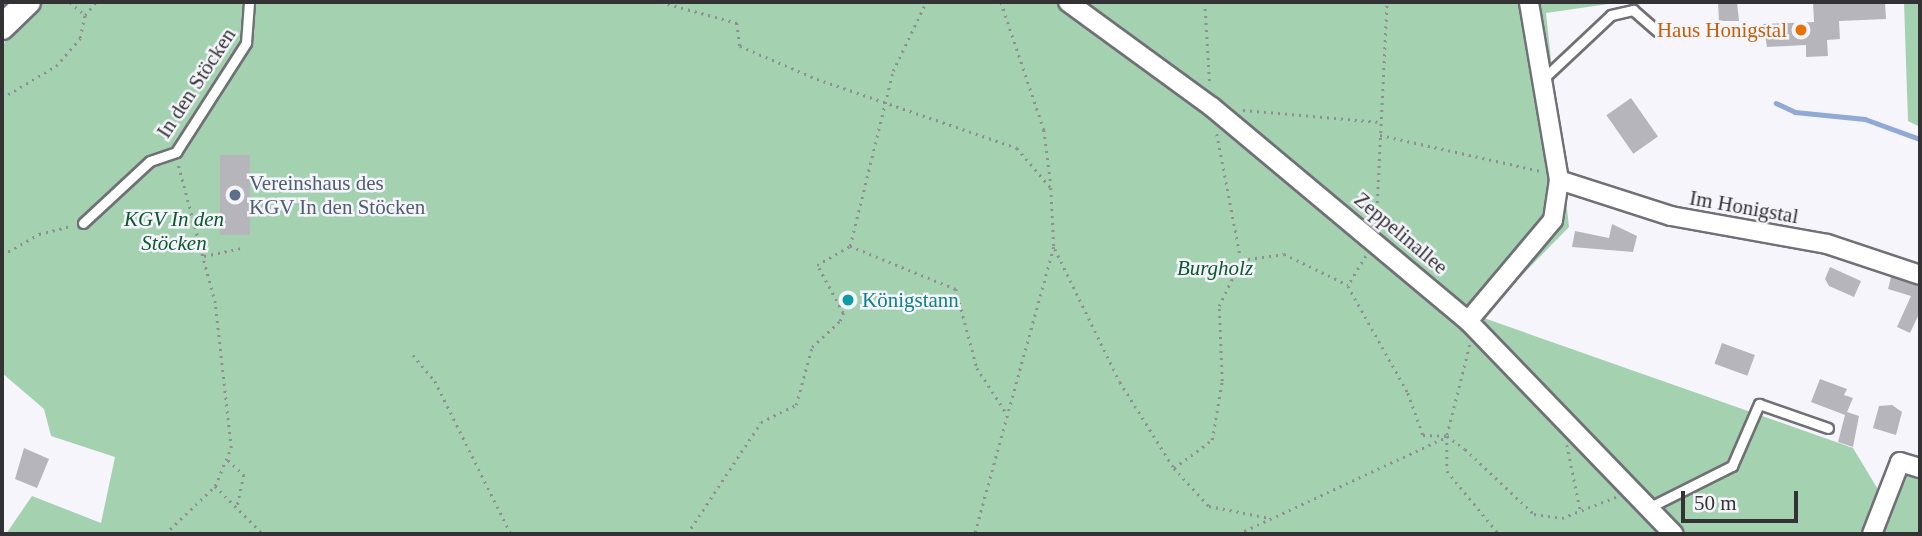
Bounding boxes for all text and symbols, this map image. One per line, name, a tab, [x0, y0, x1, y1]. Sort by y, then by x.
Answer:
place label: Haus Honigstal	[1657, 17, 1787, 43]
marker: Haus Honigstal	[1793, 22, 1809, 38]
street label: In den Stöcken	[151, 23, 241, 143]
place label: Vereinshaus des KGV In den Stöcken	[249, 170, 426, 220]
street label: Im Honigstal	[1688, 185, 1800, 229]
marker: Vereinshaus des KGV In den Stöcken	[227, 187, 243, 203]
street label: Zeppelinallee	[1349, 187, 1453, 279]
park label: KGV In den Stöcken	[124, 206, 224, 256]
park label: Burgholz	[1177, 255, 1253, 281]
place label: Königstann	[862, 287, 959, 313]
marker: Königstann	[840, 292, 856, 308]
scale bar	[1684, 476, 1801, 520]
text: 50 m	[1694, 491, 1737, 515]

